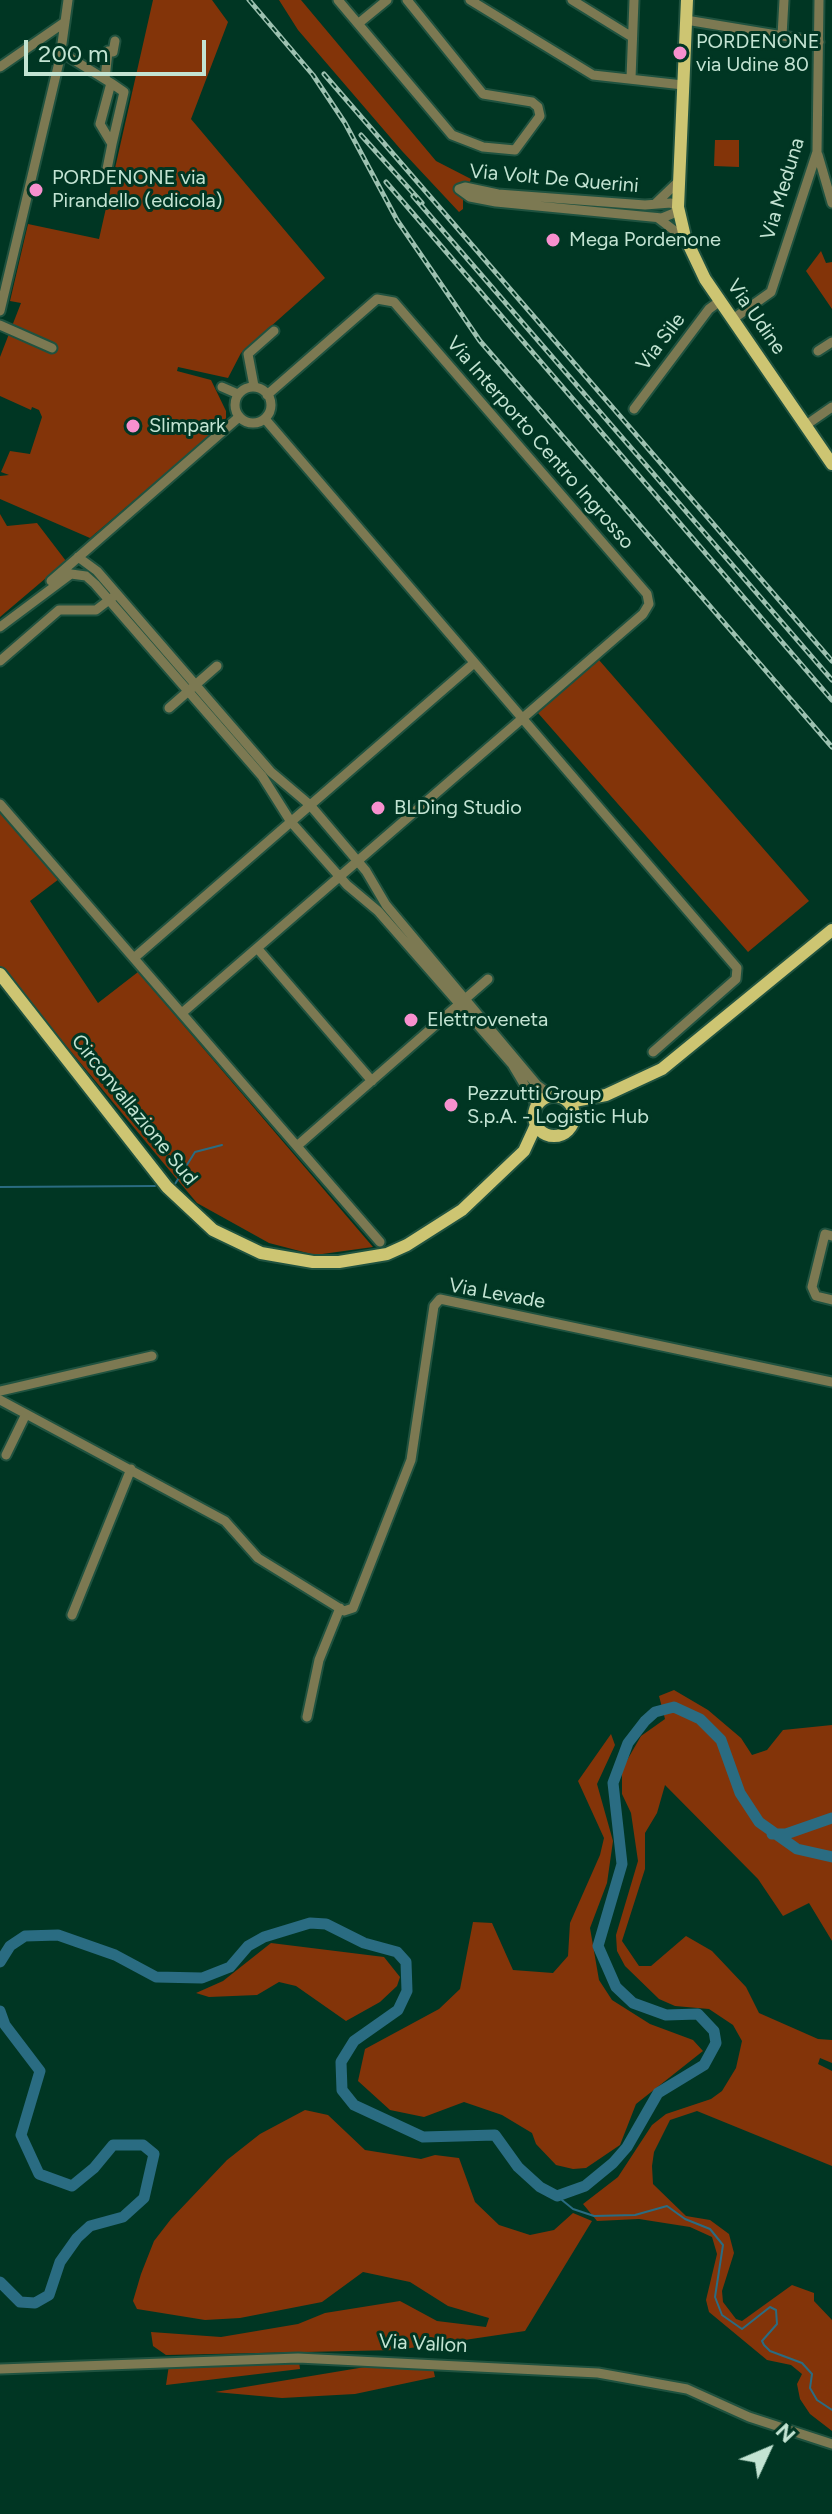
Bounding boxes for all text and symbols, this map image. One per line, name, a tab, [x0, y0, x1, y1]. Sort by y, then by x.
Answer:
scale bar	[28, 24, 210, 74]
place label: PORDENONE via Udine 80	[696, 30, 820, 77]
text: 200 m	[38, 39, 109, 68]
marker: PORDENONE via Udine 80	[671, 44, 689, 62]
street label: Via Meduna	[756, 135, 810, 243]
street label: Via Volt De Querini	[468, 160, 640, 198]
place label: PORDENONE via Pirandello (edicola)	[52, 166, 223, 213]
marker: PORDENONE via Pirandello (edicola)	[27, 181, 45, 199]
place label: Mega Pordenone	[569, 228, 721, 252]
marker: Mega Pordenone	[544, 231, 562, 249]
street label: Via Udine	[721, 275, 791, 359]
street label: Via Sile	[632, 308, 690, 376]
street label: Via Interporto Centro Ingrosso	[441, 332, 639, 554]
place label: Slimpark	[149, 414, 226, 438]
marker: Slimpark	[124, 417, 142, 435]
place label: BLDing Studio	[394, 796, 522, 820]
marker: BLDing Studio	[369, 799, 387, 817]
place label: Elettroveneta	[427, 1008, 548, 1032]
marker: Elettroveneta	[402, 1011, 420, 1029]
street label: Circonvallazione Sud	[66, 1030, 202, 1190]
place label: Pezzutti Group S.p.A. - Logistic Hub	[467, 1082, 649, 1129]
marker: Pezzutti Group S.p.A. - Logistic Hub	[442, 1096, 460, 1114]
street label: Via Levade	[447, 1274, 547, 1314]
street label: Via Vallon	[378, 2330, 468, 2358]
north arrow	[728, 2410, 808, 2490]
text: N	[770, 2417, 801, 2448]

